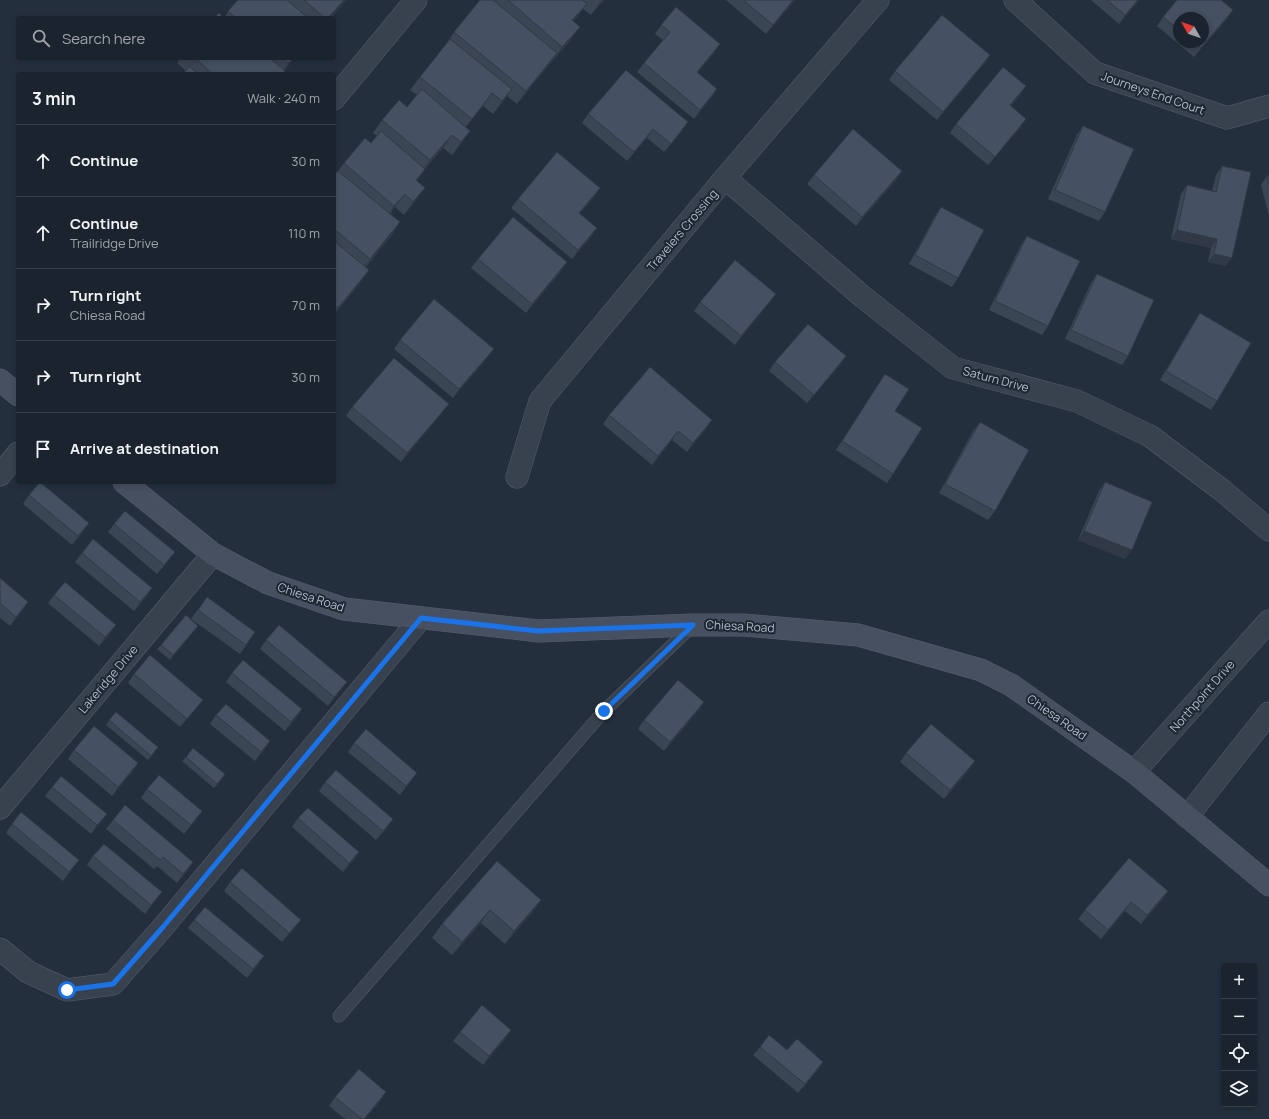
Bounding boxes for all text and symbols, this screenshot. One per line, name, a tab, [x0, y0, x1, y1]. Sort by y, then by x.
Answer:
north arrow	[1173, 12, 1209, 48]
search box	[16, 16, 336, 60]
icon: search	[30, 27, 52, 49]
text: Search here	[62, 28, 145, 49]
street label: Journeys End Court	[1099, 67, 1207, 119]
text: 3 min	[32, 87, 76, 110]
text: Walk · 240 m	[247, 89, 320, 107]
icon: ahead	[32, 150, 54, 172]
text: Continue	[70, 150, 138, 171]
text: 30 m	[291, 152, 320, 170]
street label: Travelers Crossing	[643, 185, 721, 275]
text: Continue	[70, 213, 138, 234]
icon: ahead	[32, 222, 54, 244]
text: 110 m	[288, 224, 320, 242]
text: Trailridge Drive	[70, 234, 159, 252]
text: Turn right	[70, 285, 141, 306]
icon: right	[32, 294, 54, 316]
text: 70 m	[292, 296, 320, 314]
text: Chiesa Road	[70, 306, 145, 324]
street label: Saturn Drive	[961, 362, 1031, 396]
icon: right	[32, 366, 54, 388]
text: Turn right	[70, 366, 141, 387]
text: 30 m	[291, 368, 320, 386]
icon: arrive	[32, 438, 54, 460]
text: Arrive at destination	[70, 438, 219, 459]
street label: Chiesa Road	[275, 578, 347, 616]
street label: Chiesa Road	[705, 616, 775, 636]
street label: Lakeridge Drive	[74, 641, 142, 717]
street label: Northpoint Drive	[1166, 656, 1238, 736]
street label: Chiesa Road	[1024, 690, 1090, 744]
route end	[595, 702, 613, 720]
map controls	[1221, 963, 1257, 1107]
button: +	[1221, 963, 1257, 999]
route start	[58, 981, 76, 999]
button: −	[1221, 999, 1257, 1035]
button: locate	[1221, 1035, 1257, 1071]
button: layers	[1221, 1071, 1257, 1107]

